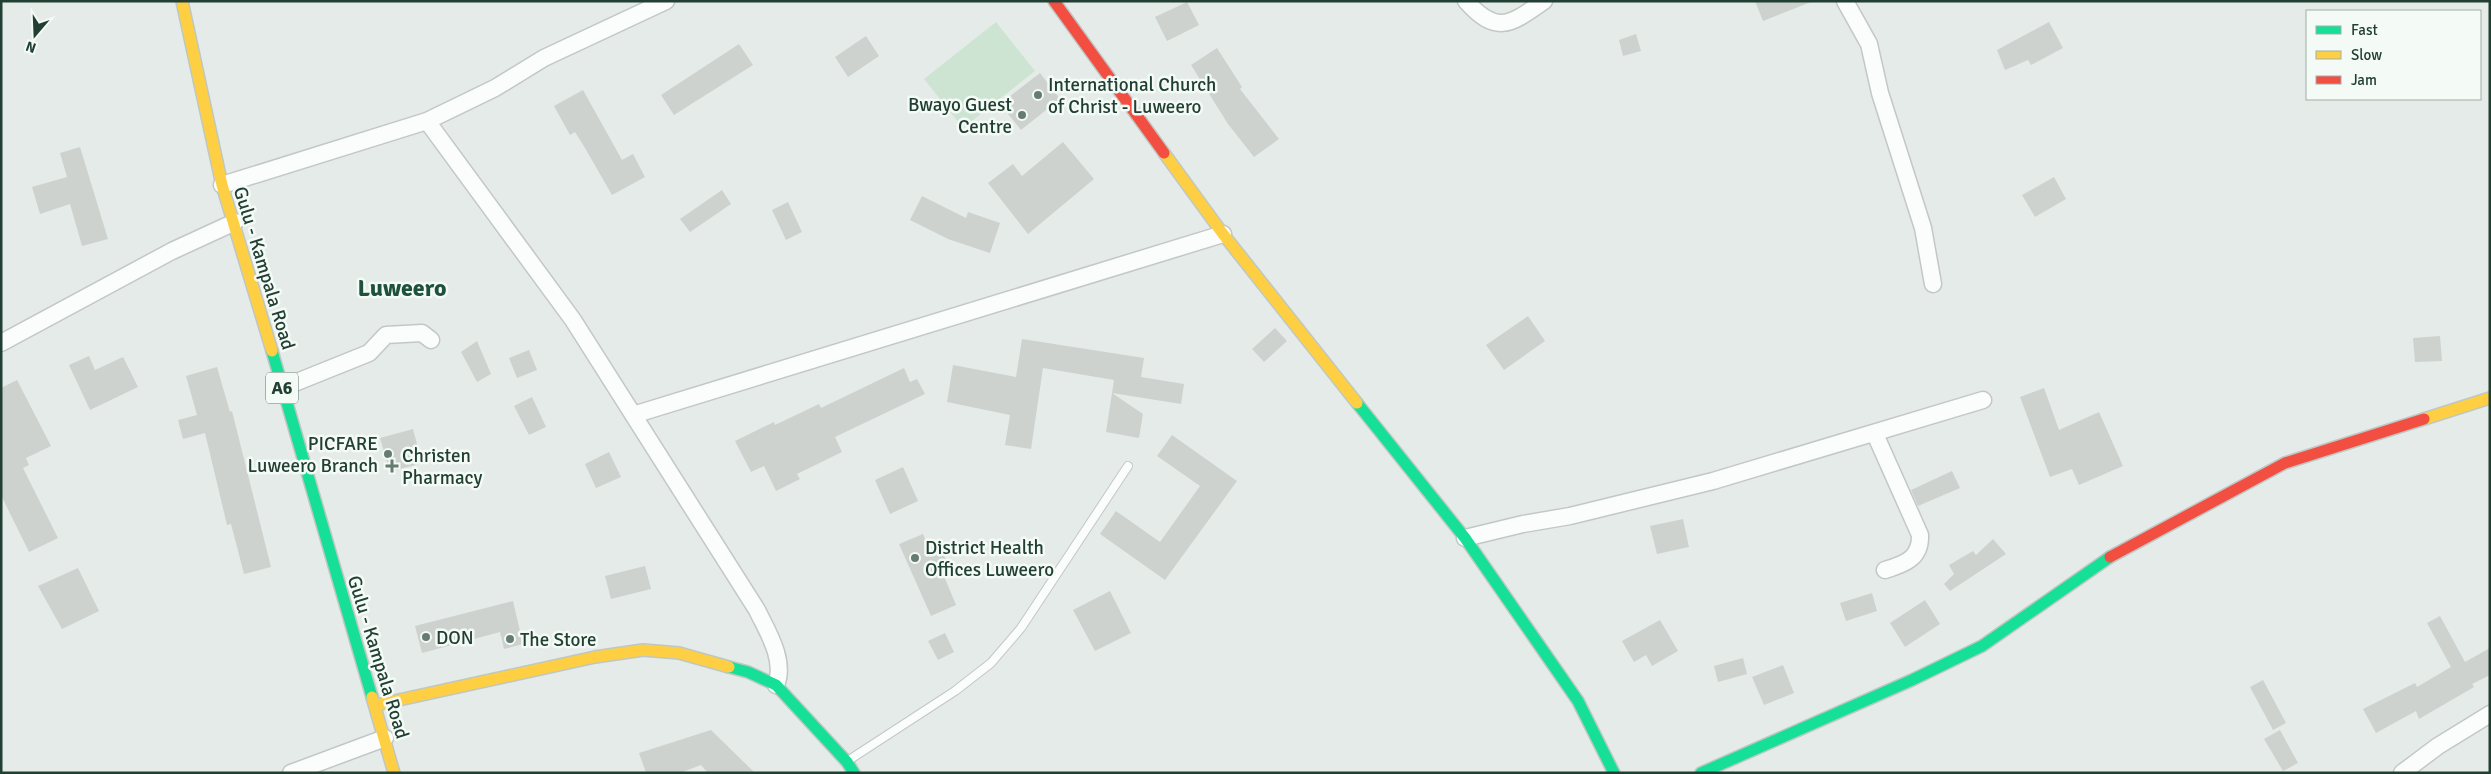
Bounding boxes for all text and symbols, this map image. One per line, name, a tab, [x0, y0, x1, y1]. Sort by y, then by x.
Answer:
north arrow	[10, 10, 60, 60]
legend	[2306, 10, 2481, 100]
text: Fast	[2351, 21, 2378, 39]
text: N	[24, 37, 38, 56]
text: Slow	[2351, 46, 2382, 64]
text: Jam	[2351, 71, 2377, 89]
place label: International Church of Christ - Luweero	[1048, 73, 1216, 119]
marker: International Church of Christ - Luweero	[1032, 89, 1044, 101]
place label: Bwayo Guest Centre	[908, 93, 1012, 139]
marker: Bwayo Guest Centre	[1016, 109, 1028, 121]
street label: Gulu - Kampala Road	[228, 184, 300, 353]
district label: Luweero	[358, 273, 446, 303]
road number: A6	[266, 372, 298, 403]
place label: PICFARE Luweero Branch	[248, 432, 378, 478]
place label: Christen Pharmacy	[402, 444, 482, 490]
marker: PICFARE Luweero Branch	[382, 448, 394, 460]
marker: Christen Pharmacy	[386, 460, 398, 472]
place label: District Health Offices Luweero	[925, 536, 1054, 582]
marker: District Health Offices Luweero	[909, 552, 921, 564]
street label: Gulu - Kampala Road	[342, 573, 414, 742]
place label: DON	[436, 626, 474, 650]
place label: The Store	[520, 628, 596, 652]
marker: DON	[420, 631, 432, 643]
marker: The Store	[504, 633, 516, 645]

